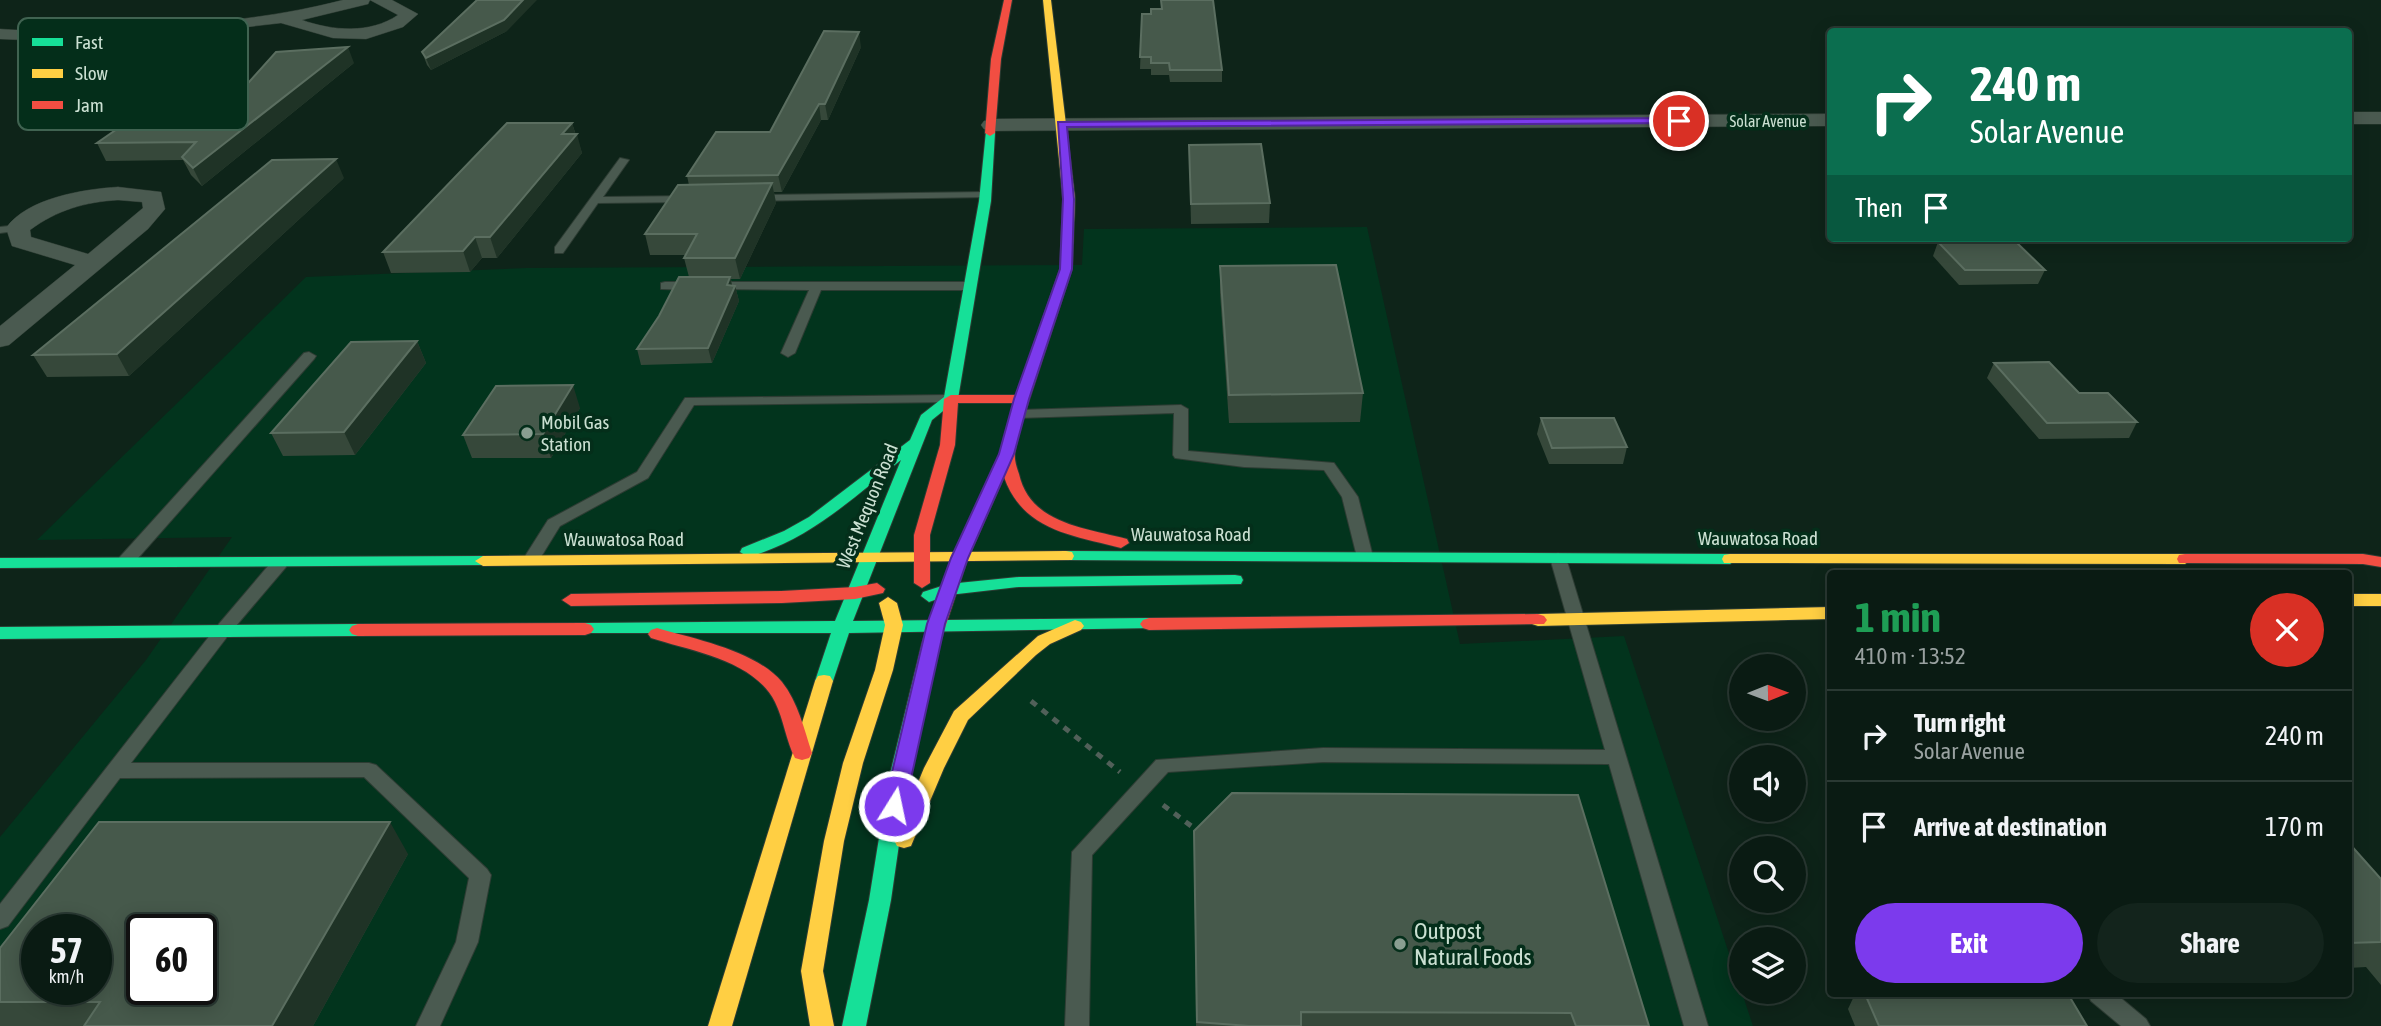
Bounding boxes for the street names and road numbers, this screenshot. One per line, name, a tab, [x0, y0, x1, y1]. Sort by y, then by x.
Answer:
street label: Solar Avenue	[1729, 112, 1807, 130]
street label: West Mequon Road	[832, 440, 902, 572]
street label: Wauwatosa Road	[1131, 523, 1251, 545]
street label: Wauwatosa Road	[1698, 527, 1818, 549]
street label: Wauwatosa Road	[564, 528, 684, 550]

